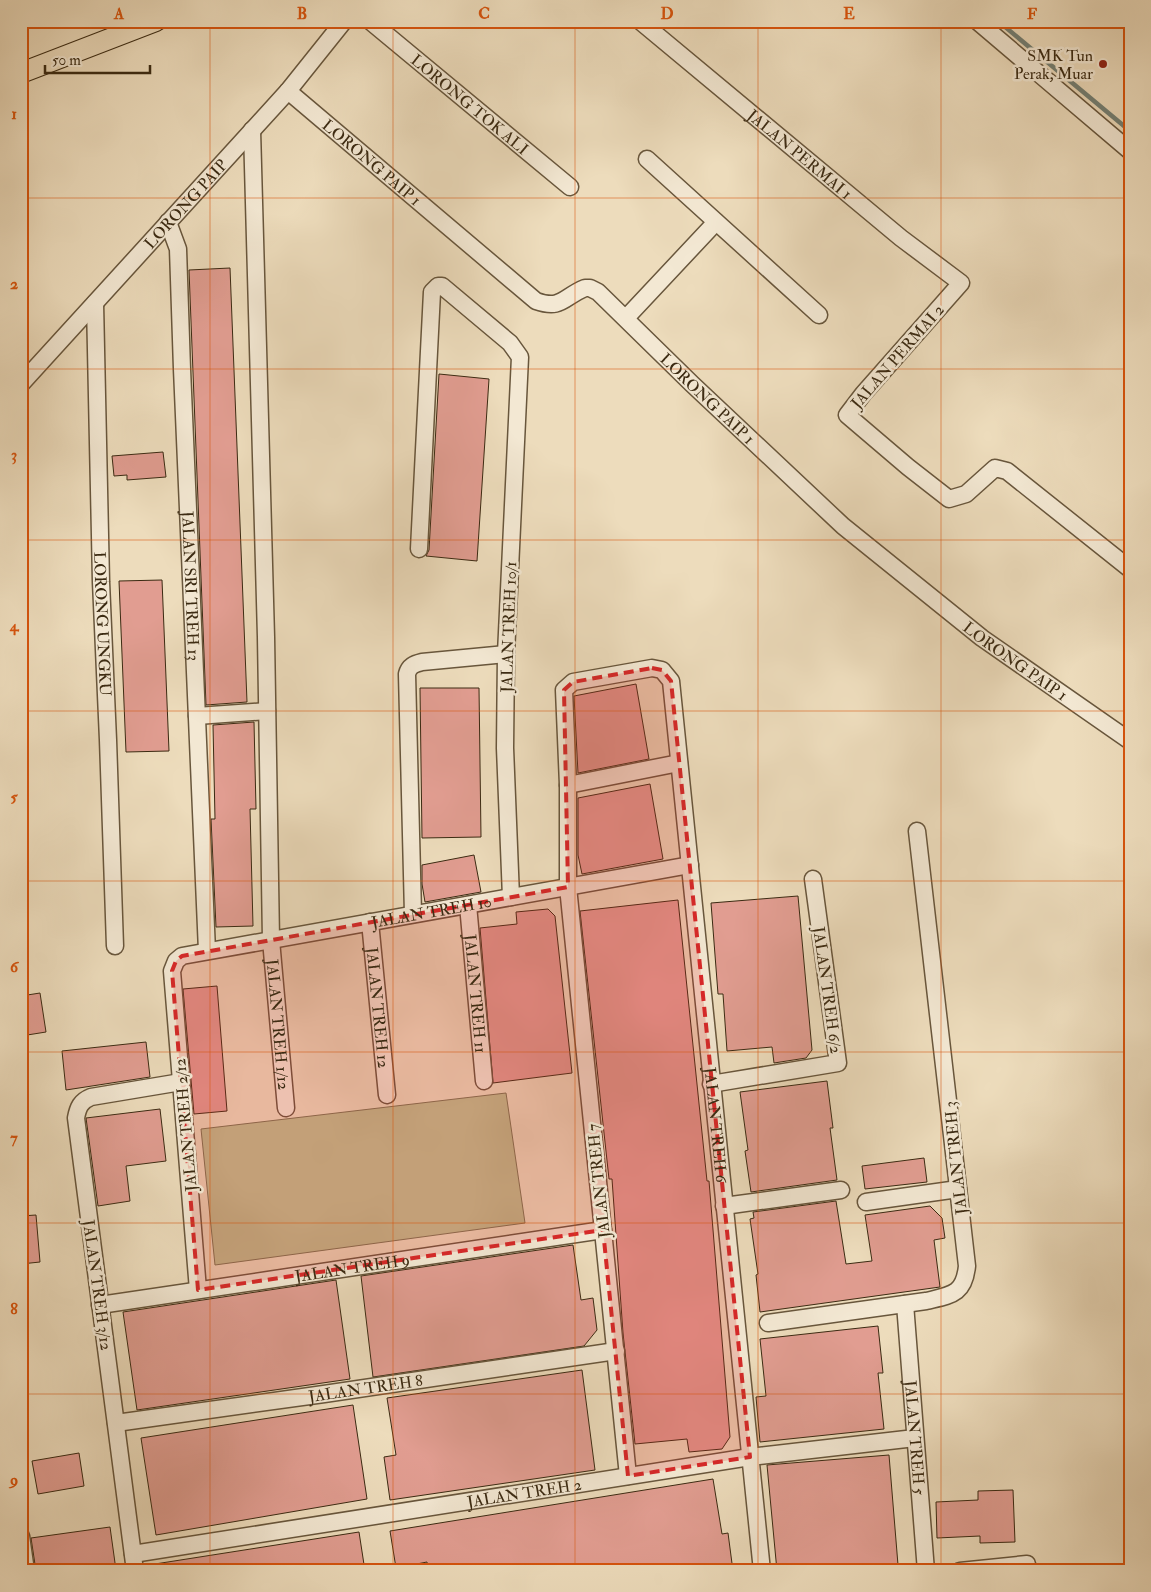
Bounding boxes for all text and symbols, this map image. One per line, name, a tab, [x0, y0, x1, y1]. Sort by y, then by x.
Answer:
text: A	[113, 4, 125, 24]
text: B	[297, 4, 307, 24]
text: C	[478, 4, 490, 24]
text: D	[660, 4, 674, 24]
text: E	[843, 4, 855, 24]
text: F	[1027, 4, 1037, 24]
scale bar	[45, 42, 150, 74]
place label: SMK Tun Perak, Muar	[1014, 46, 1093, 84]
street label: LORONG TOK ALI	[406, 50, 532, 159]
text: 50 m	[52, 51, 81, 70]
marker: SMK Tun Perak, Muar	[1097, 58, 1109, 70]
text: 1	[11, 104, 17, 124]
street label: JALAN PERMAI 1	[742, 105, 856, 204]
street label: LORONG PAIP 1	[318, 115, 425, 210]
street label: LORONG PAIP	[140, 155, 232, 253]
text: 2	[10, 274, 18, 294]
street label: JALAN PERMAI 2	[846, 300, 949, 415]
street label: LORONG PAIP 1	[655, 349, 759, 449]
text: 3	[11, 445, 17, 465]
street label: JALAN SRI TREH 13	[176, 510, 204, 661]
street label: LORONG UNGKU	[89, 551, 115, 697]
street label: JALAN TREH 10/1	[497, 561, 522, 694]
text: 4	[9, 616, 20, 636]
street label: LORONG PAIP 1	[959, 618, 1071, 705]
text: 5	[10, 787, 18, 807]
street label: JALAN TREH 10	[369, 892, 493, 934]
street label: JALAN TREH 6/2	[807, 924, 846, 1055]
street label: JALAN TREH 11	[459, 932, 490, 1054]
street label: JALAN TREH 12	[360, 945, 393, 1069]
text: 6	[10, 957, 20, 977]
street label: JALAN TREH 1/12	[261, 957, 293, 1091]
street label: JALAN TREH 2/12	[170, 1057, 203, 1193]
street label: JALAN TREH 6	[698, 1065, 731, 1185]
street label: JALAN TREH 3	[940, 1100, 973, 1217]
street label: JALAN TREH 7	[583, 1122, 616, 1240]
text: 7	[10, 1128, 18, 1148]
street label: JALAN TREH 3/12	[77, 1217, 116, 1352]
street label: JALAN TREH 9	[293, 1250, 411, 1288]
text: 8	[10, 1299, 18, 1319]
street label: JALAN TREH 8	[306, 1371, 425, 1408]
street label: JALAN TREH 5	[899, 1379, 929, 1496]
text: 9	[8, 1470, 18, 1490]
street label: JALAN TREH 2	[465, 1475, 583, 1514]

